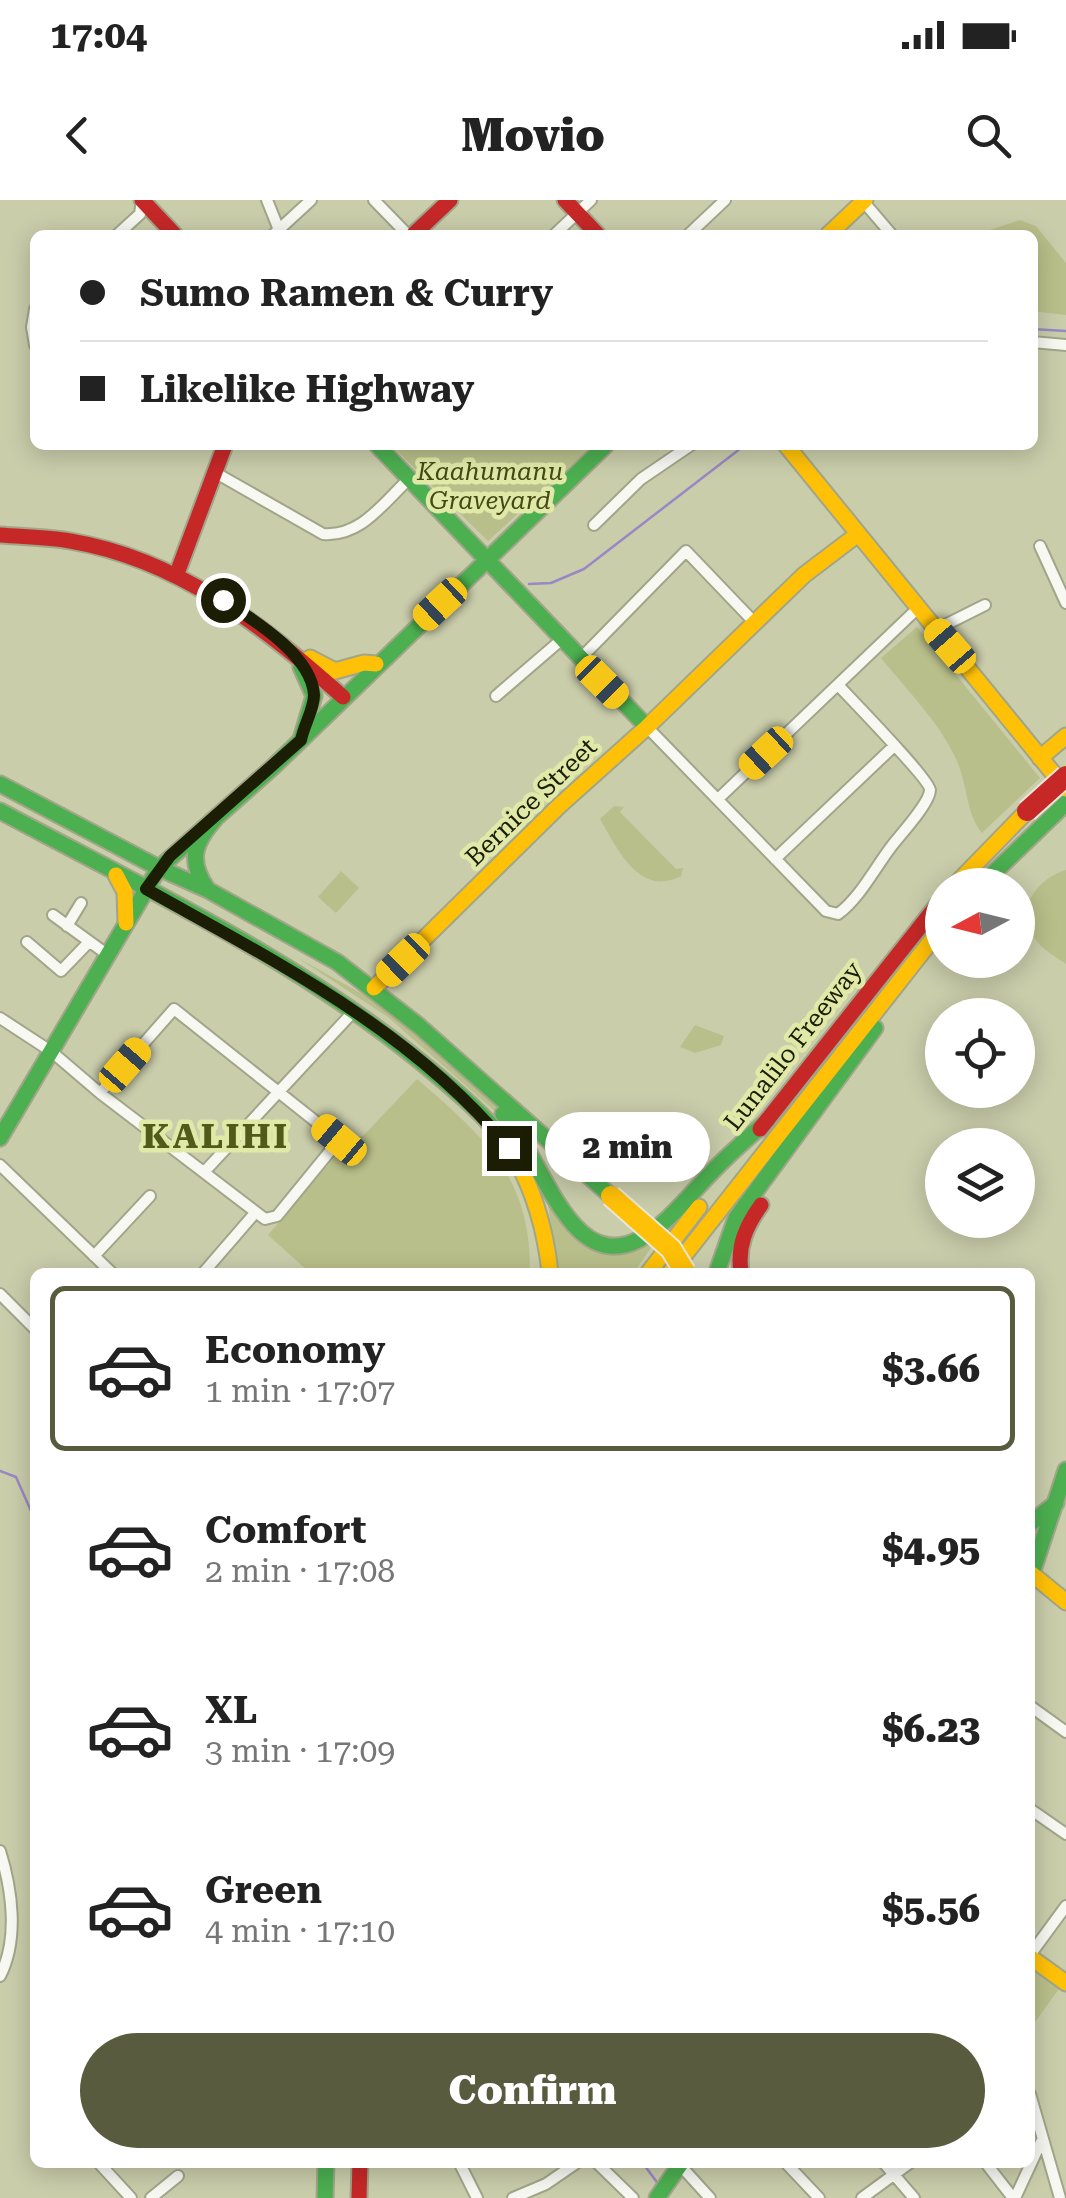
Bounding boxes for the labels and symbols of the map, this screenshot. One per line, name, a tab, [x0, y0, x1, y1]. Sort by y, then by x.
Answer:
park label: Kaahumanu Graveyard	[416, 457, 563, 515]
car	[408, 573, 472, 635]
route start	[201, 578, 246, 623]
car	[919, 614, 981, 678]
car	[570, 650, 634, 714]
car	[734, 722, 798, 784]
street label: Bernice Street	[460, 732, 602, 872]
north arrow	[925, 868, 1035, 978]
car	[371, 928, 435, 992]
street label: Lunalilo Freeway	[718, 956, 868, 1136]
car	[94, 1033, 156, 1097]
car	[306, 1109, 372, 1171]
callout: 2 min	[544, 1113, 709, 1183]
district label: KALIHI	[142, 1116, 290, 1157]
route end	[487, 1126, 532, 1171]

